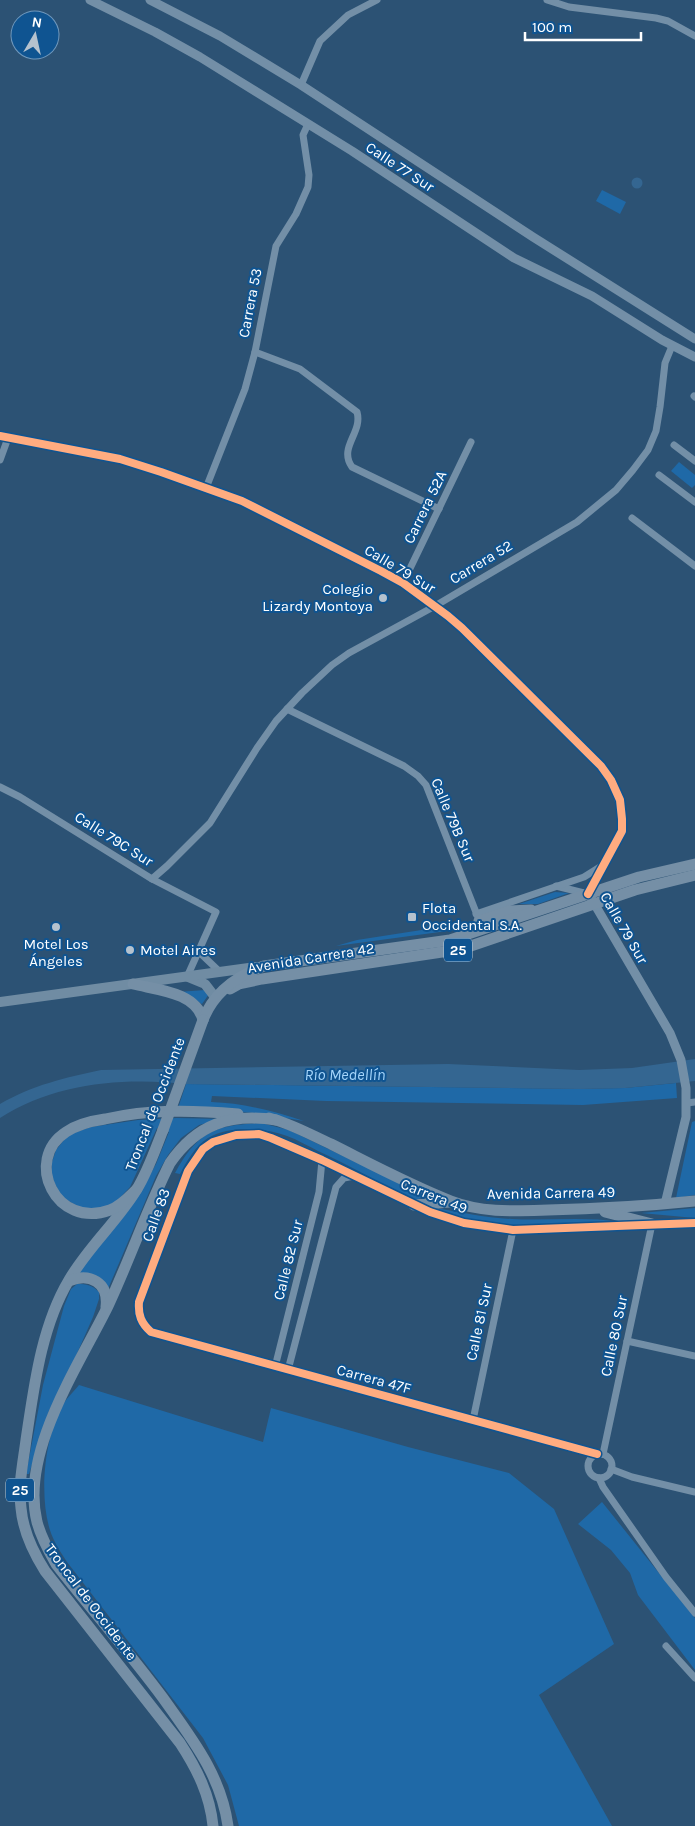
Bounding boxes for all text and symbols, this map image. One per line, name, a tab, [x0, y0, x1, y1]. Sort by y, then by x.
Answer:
north arrow	[10, 10, 60, 60]
scale bar	[525, 10, 641, 42]
text: N	[31, 13, 43, 32]
text: 100 m	[532, 18, 572, 36]
street label: Calle 77 Sur	[362, 138, 438, 196]
street label: Carrera 53	[234, 267, 266, 339]
street label: Carrera 52A	[400, 467, 451, 546]
street label: Carrera 52	[446, 536, 516, 588]
street label: Calle 79 Sur	[361, 541, 439, 598]
place label: Colegio Lizardy Montoya	[262, 580, 373, 615]
marker: Colegio Lizardy Montoya	[377, 592, 389, 604]
street label: Calle 79B Sur	[427, 775, 479, 865]
street label: Calle 79C Sur	[71, 808, 157, 871]
street label: Calle 79 Sur	[596, 889, 652, 968]
place label: Flota Occidental S.A.	[422, 899, 522, 934]
marker: Flota Occidental S.A.	[406, 911, 418, 923]
marker: Motel Los Ángeles	[50, 921, 62, 933]
place label: Motel Los Ángeles	[23, 935, 89, 970]
road number: 25	[444, 938, 472, 962]
street label: Avenida Carrera 42	[246, 939, 376, 977]
place label: Motel Aires	[140, 941, 216, 959]
marker: Motel Aires	[124, 944, 136, 956]
street label: Troncal de Occidente	[121, 1035, 189, 1173]
water label: Río Medellín	[304, 1065, 386, 1084]
street label: Carrera 49	[398, 1174, 470, 1218]
street label: Avenida Carrera 49	[487, 1183, 615, 1203]
street label: Calle 83	[138, 1186, 174, 1244]
street label: Calle 82 Sur	[269, 1217, 307, 1302]
street label: Calle 81 Sur	[462, 1281, 496, 1362]
street label: Calle 80 Sur	[597, 1293, 631, 1378]
street label: Carrera 47F	[335, 1360, 413, 1398]
road number: 25	[6, 1478, 34, 1502]
street label: Troncal de Occidente	[41, 1540, 141, 1664]

